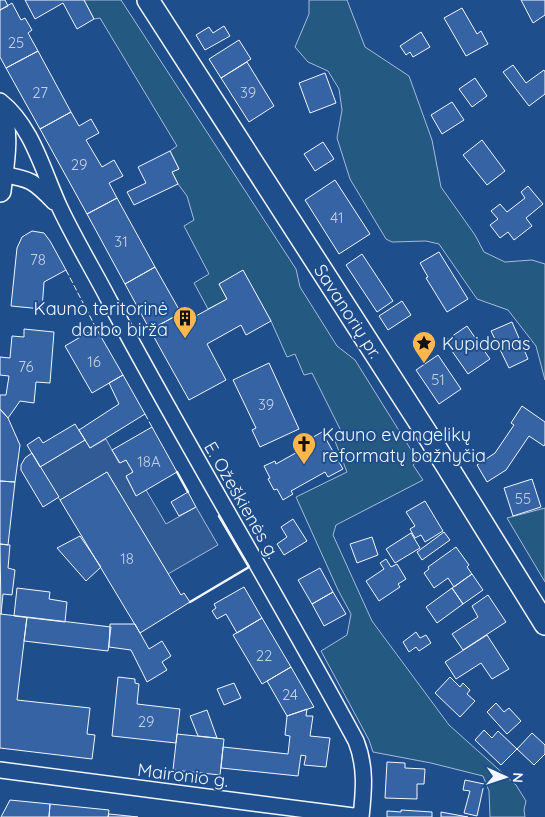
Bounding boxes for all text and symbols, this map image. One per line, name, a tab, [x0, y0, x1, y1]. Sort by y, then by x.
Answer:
house number: 25	[8, 33, 24, 52]
house number: 27	[32, 83, 48, 102]
house number: 39	[240, 83, 256, 102]
house number: 29	[71, 155, 87, 174]
house number: 41	[330, 208, 344, 227]
house number: 31	[114, 232, 128, 251]
house number: 78	[30, 250, 46, 269]
street label: Savanorių pr.	[309, 260, 387, 362]
place label: Kauno teritorinė darbo birža	[33, 297, 168, 341]
building icon: Kauno teritorinė darbo birža	[172, 305, 198, 339]
place icon: Kupidonas	[411, 330, 437, 364]
place label: Kupidonas	[442, 332, 530, 355]
house number: 16	[87, 352, 101, 371]
house number: 76	[18, 357, 34, 376]
house number: 51	[431, 370, 445, 389]
house number: 39	[258, 395, 274, 414]
place label: Kauno evangelikų reformatų bažnyčia	[322, 423, 486, 467]
church icon: Kauno evangelikų reformatų bažnyčia	[291, 431, 317, 465]
street label: E. Ožeškienės g.	[199, 437, 285, 563]
house number: 18A	[137, 452, 161, 471]
house number: 55	[515, 489, 531, 508]
house number: 18	[120, 549, 134, 568]
house number: 22	[256, 646, 272, 665]
house number: 24	[282, 685, 298, 704]
house number: 29	[138, 712, 154, 731]
north arrow	[480, 752, 530, 802]
street label: Maironio g.	[136, 758, 230, 792]
text: N	[509, 772, 527, 783]

